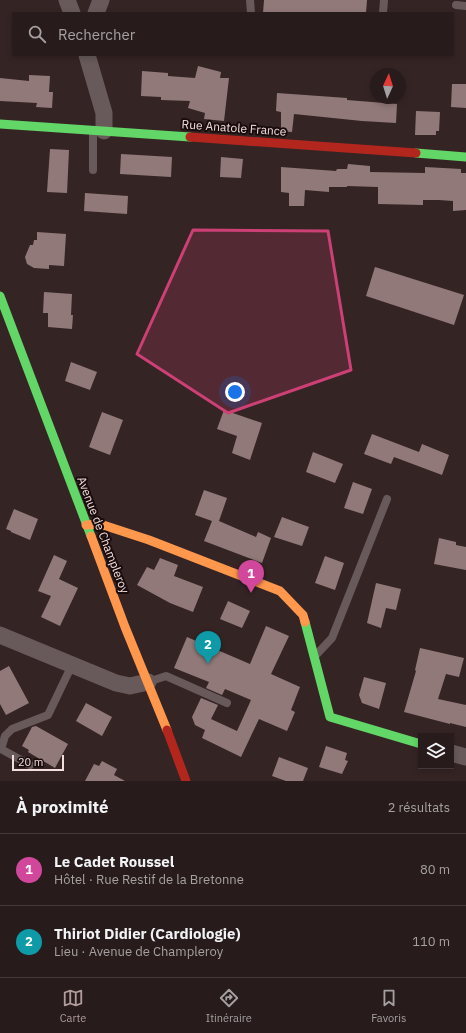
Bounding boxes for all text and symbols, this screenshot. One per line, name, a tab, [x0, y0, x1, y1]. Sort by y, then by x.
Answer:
search box	[12, 12, 454, 56]
icon: search	[26, 23, 48, 45]
text: Rechercher	[58, 25, 135, 44]
north arrow	[370, 68, 406, 104]
street label: Rue Anatole France	[181, 116, 287, 139]
your location	[225, 382, 245, 402]
street label: Avenue de Champleroy	[74, 474, 133, 596]
pin: 1	[238, 560, 264, 593]
pin: 2	[195, 631, 221, 664]
map controls	[418, 733, 454, 769]
button: layers	[418, 733, 454, 769]
scale bar	[12, 753, 64, 772]
text: 20 m	[18, 755, 43, 769]
text: À proximité	[16, 796, 109, 818]
text: 2 résultats	[388, 799, 450, 816]
text: Le Cadet Roussel	[54, 852, 174, 871]
text: 1	[25, 861, 33, 878]
text: 80 m	[420, 861, 450, 878]
text: Hôtel · Rue Restif de la Bretonne	[54, 871, 244, 888]
text: Thiriot Didier (Cardiologie)	[54, 924, 241, 943]
text: 2	[25, 933, 33, 950]
text: 110 m	[412, 933, 450, 950]
text: Lieu · Avenue de Champleroy	[54, 943, 223, 960]
tab: Carte	[60, 987, 86, 1025]
tab: Itinéraire	[206, 987, 252, 1025]
tab: Favoris	[371, 987, 406, 1025]

